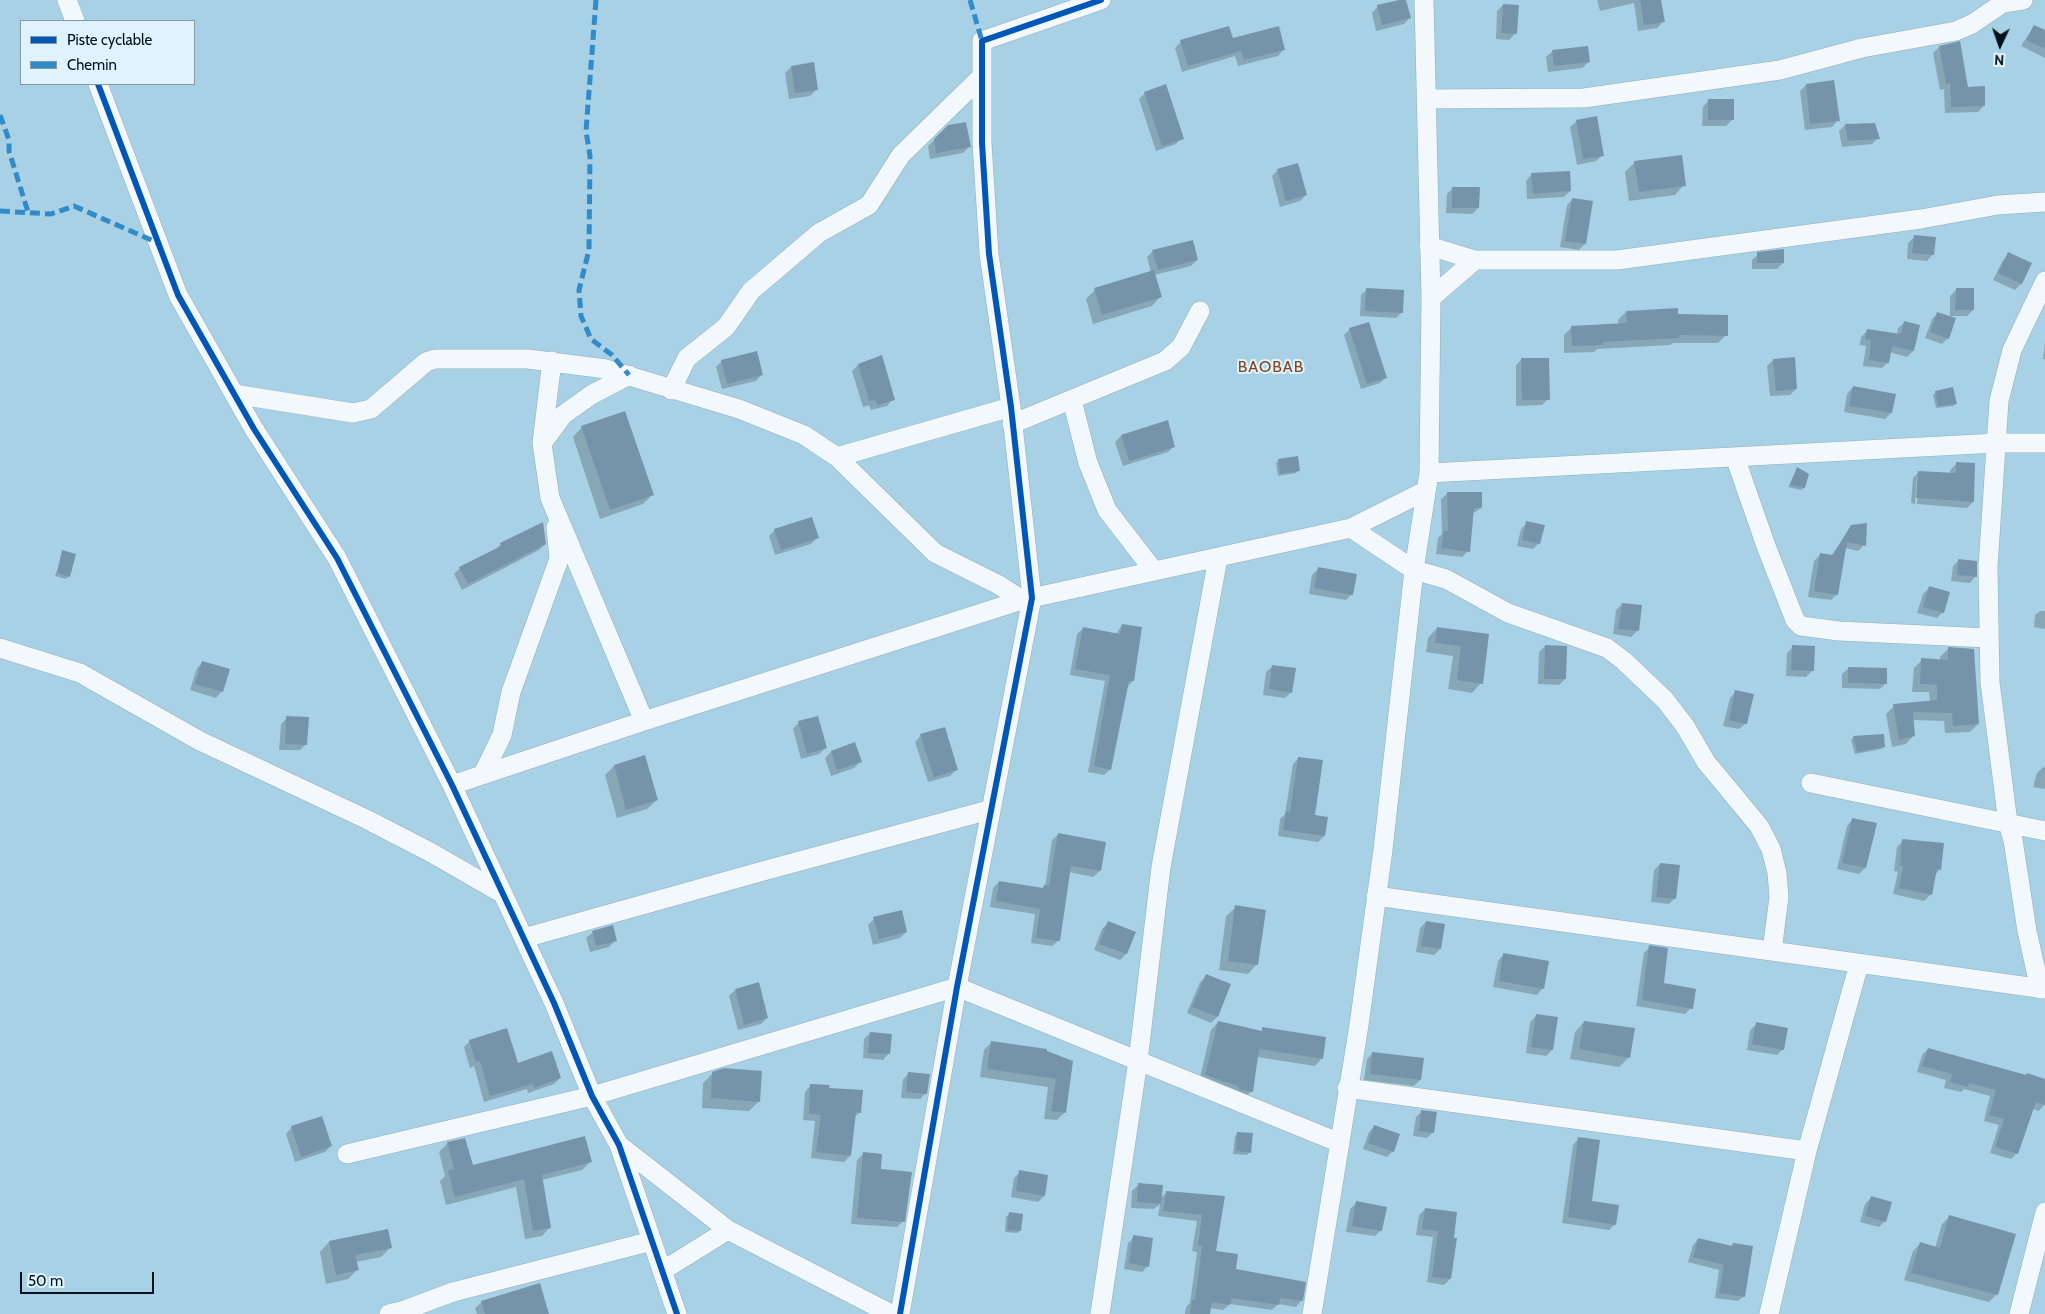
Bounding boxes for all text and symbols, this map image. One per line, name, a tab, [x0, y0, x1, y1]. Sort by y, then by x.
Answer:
legend	[20, 20, 195, 85]
north arrow	[1975, 20, 2025, 70]
text: Piste cyclable	[67, 31, 152, 49]
text: N	[1994, 51, 2005, 69]
text: Chemin	[67, 56, 117, 74]
district label: BAOBAB	[1237, 357, 1305, 377]
scale bar	[22, 1262, 156, 1294]
text: 50 m	[28, 1272, 63, 1290]

